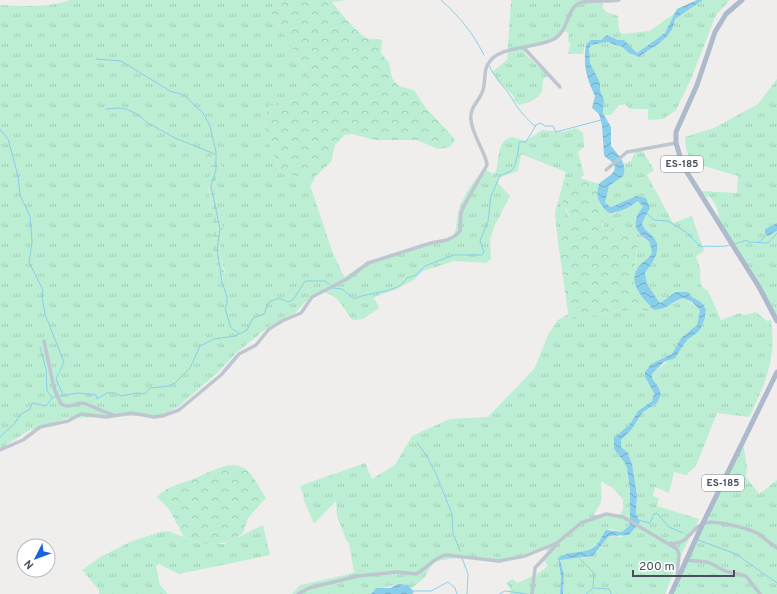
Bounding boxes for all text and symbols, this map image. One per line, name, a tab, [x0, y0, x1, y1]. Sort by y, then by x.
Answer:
road number: ES-185	[661, 156, 703, 172]
road number: ES-185	[702, 475, 744, 491]
north arrow	[16, 538, 56, 578]
scale bar	[633, 552, 734, 578]
text: N	[21, 556, 37, 572]
text: 200 m	[639, 559, 675, 575]

